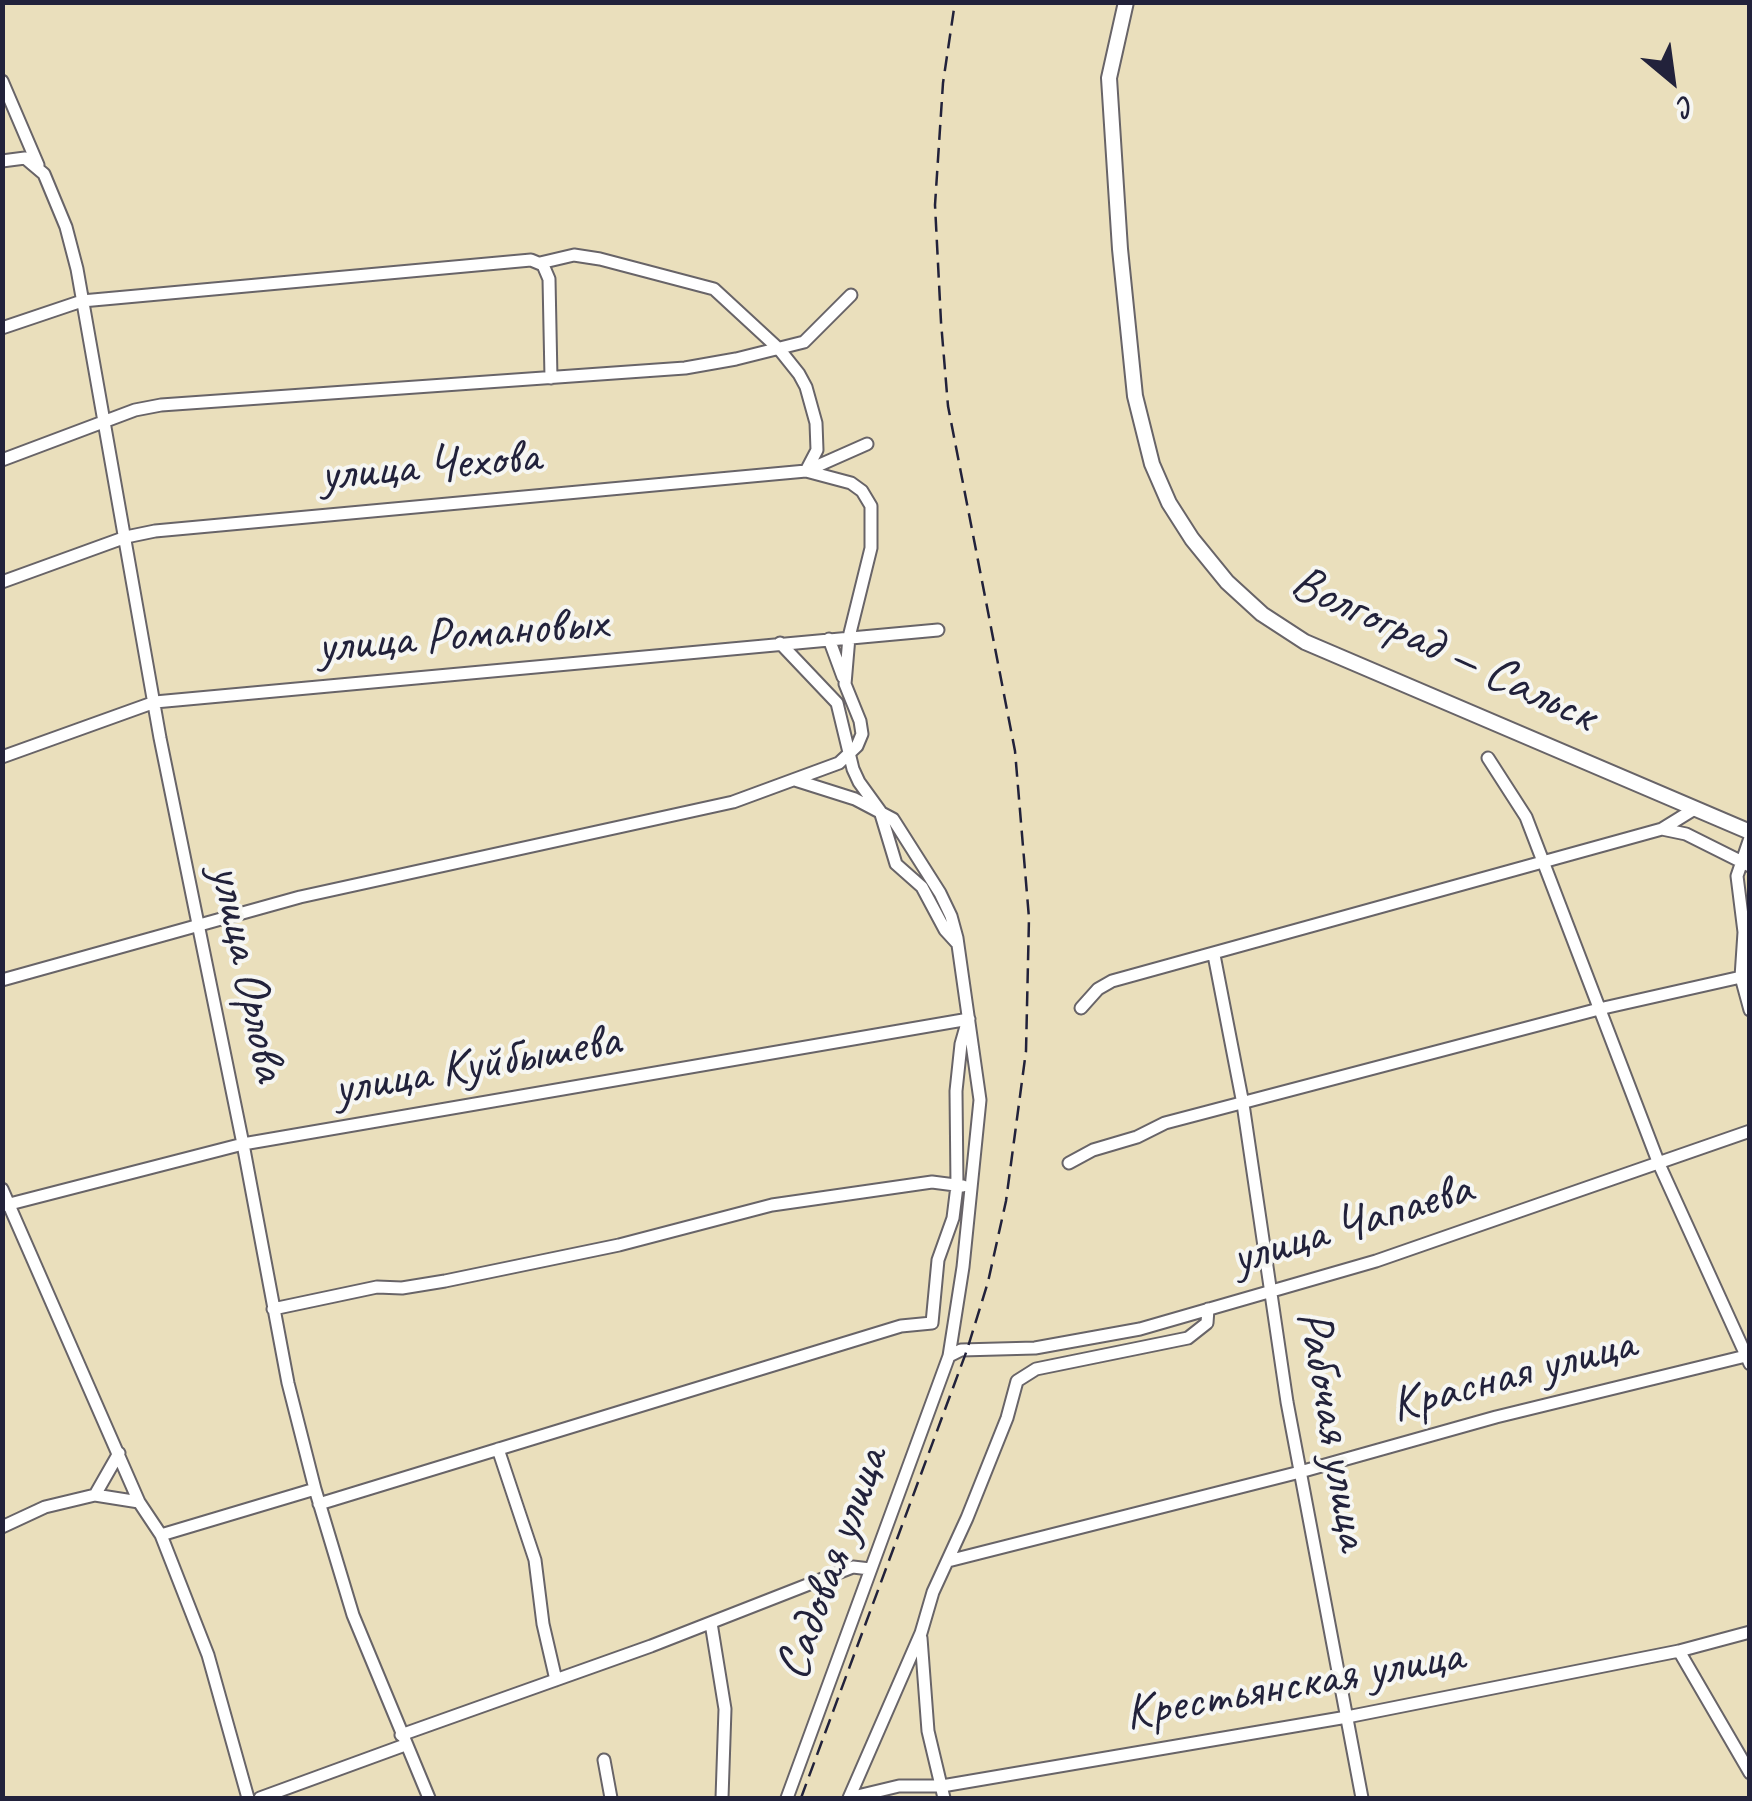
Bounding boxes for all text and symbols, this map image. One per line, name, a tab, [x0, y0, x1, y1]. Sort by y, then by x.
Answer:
north arrow	[1622, 30, 1722, 130]
text: С	[1672, 88, 1701, 125]
street label: улица Чехова	[318, 428, 542, 506]
street label: Волгоград — Сальск	[1281, 553, 1605, 747]
street label: улица Романовых	[315, 593, 609, 679]
street label: улица Орлова	[195, 860, 299, 1086]
street label: улица Куйбышева	[329, 1011, 625, 1121]
street label: улица Чапаева	[1225, 1160, 1479, 1290]
street label: Рабочая улица	[1282, 1306, 1382, 1554]
street label: Красная улица	[1385, 1315, 1641, 1437]
street label: Садовая улица	[763, 1440, 903, 1688]
street label: Крестьянская улица	[1120, 1627, 1468, 1745]

